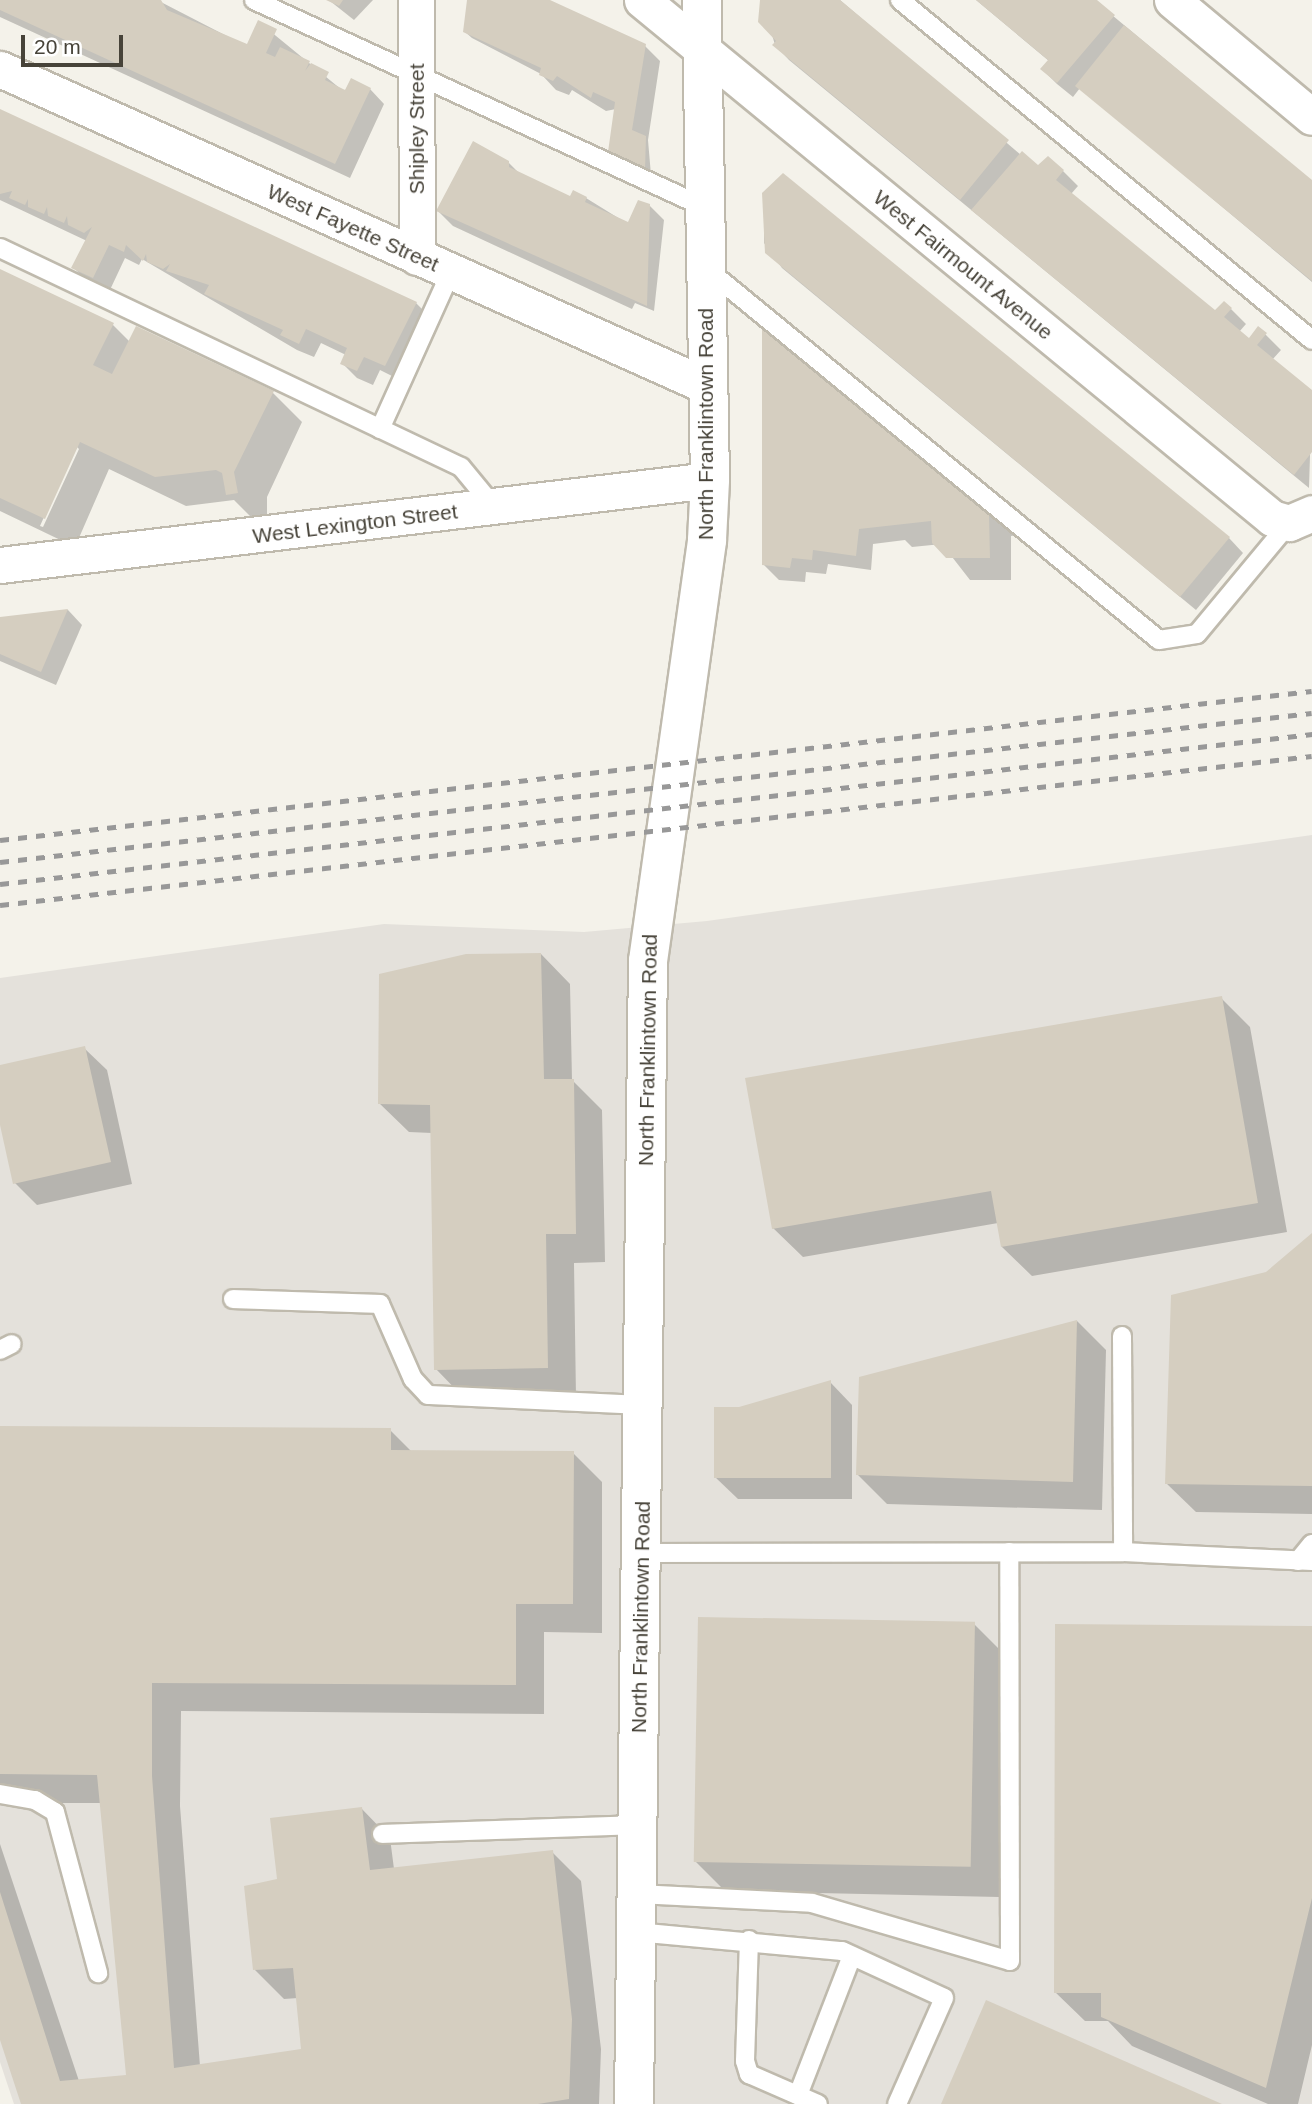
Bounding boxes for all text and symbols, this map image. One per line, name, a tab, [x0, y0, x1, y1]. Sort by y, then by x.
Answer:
scale bar	[24, 21, 126, 65]
text: 20 m	[34, 35, 81, 58]
street label: Shipley Street	[404, 64, 430, 194]
street label: West Fayette Street	[263, 179, 443, 277]
street label: West Fairmount Avenue	[868, 185, 1058, 345]
street label: North Franklintown Road	[693, 308, 719, 540]
street label: West Lexington Street	[251, 499, 459, 549]
street label: North Franklintown Road	[633, 934, 663, 1166]
street label: North Franklintown Road	[626, 1501, 656, 1733]

